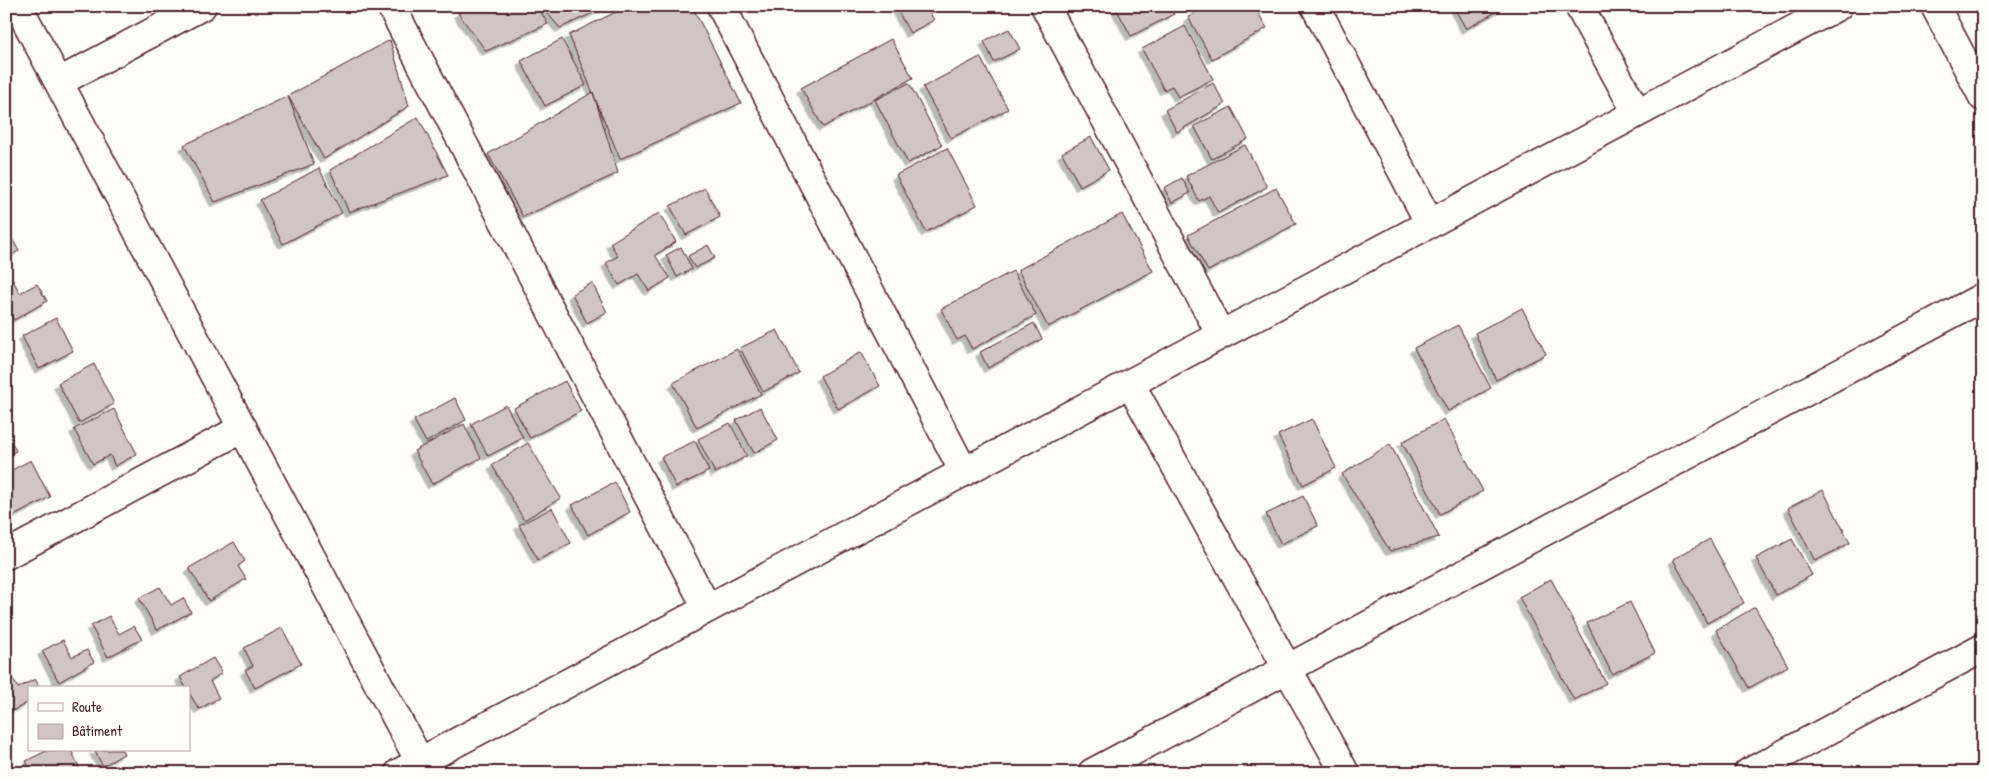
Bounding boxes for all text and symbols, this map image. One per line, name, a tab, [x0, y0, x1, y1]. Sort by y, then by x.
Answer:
legend	[28, 686, 190, 752]
text: Route	[72, 696, 102, 717]
text: Bâtiment	[72, 720, 123, 741]

